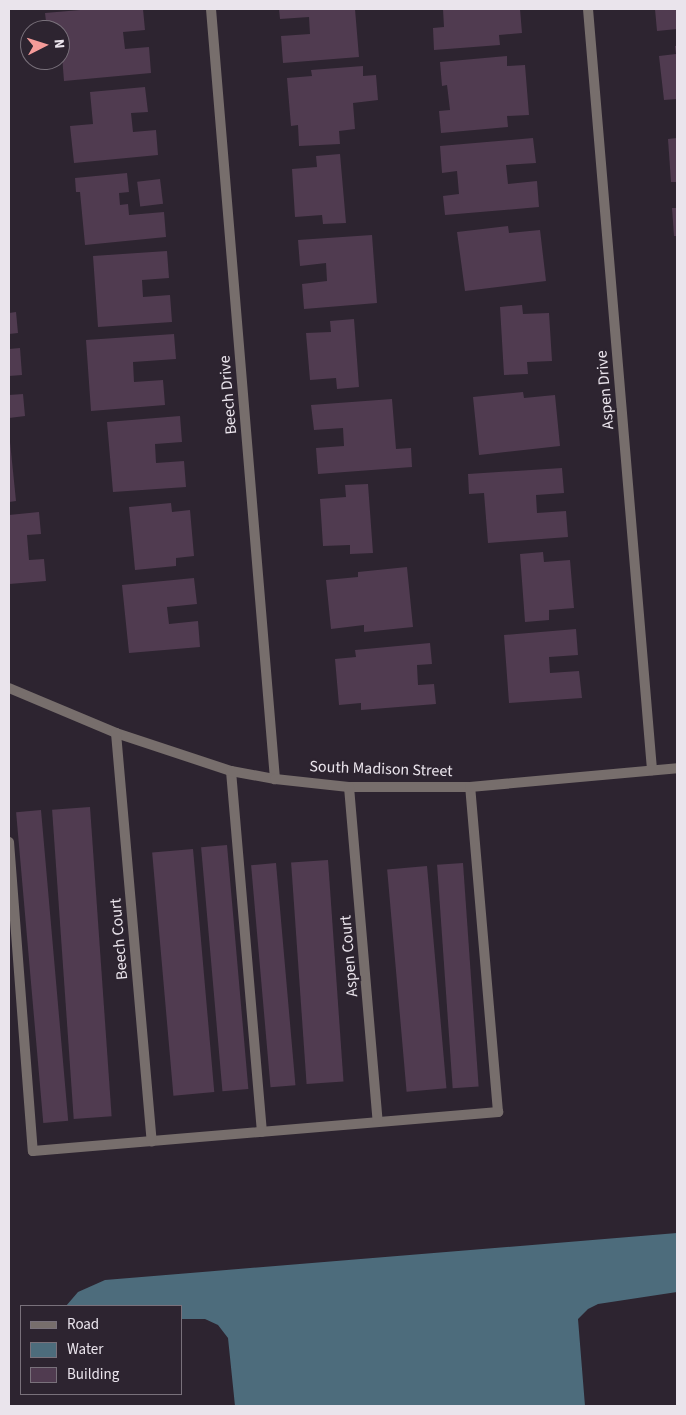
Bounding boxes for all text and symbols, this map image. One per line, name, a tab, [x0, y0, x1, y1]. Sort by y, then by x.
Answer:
north arrow	[20, 20, 70, 70]
text: N	[49, 38, 69, 49]
street label: Aspen Drive	[592, 350, 618, 430]
street label: Beech Drive	[215, 355, 241, 435]
street label: South Madison Street	[309, 757, 453, 781]
street label: Beech Court	[106, 897, 132, 981]
street label: Aspen Court	[336, 914, 362, 998]
legend	[20, 1305, 182, 1395]
text: Road	[67, 1314, 99, 1335]
text: Water	[67, 1339, 103, 1360]
text: Building	[67, 1364, 119, 1385]

